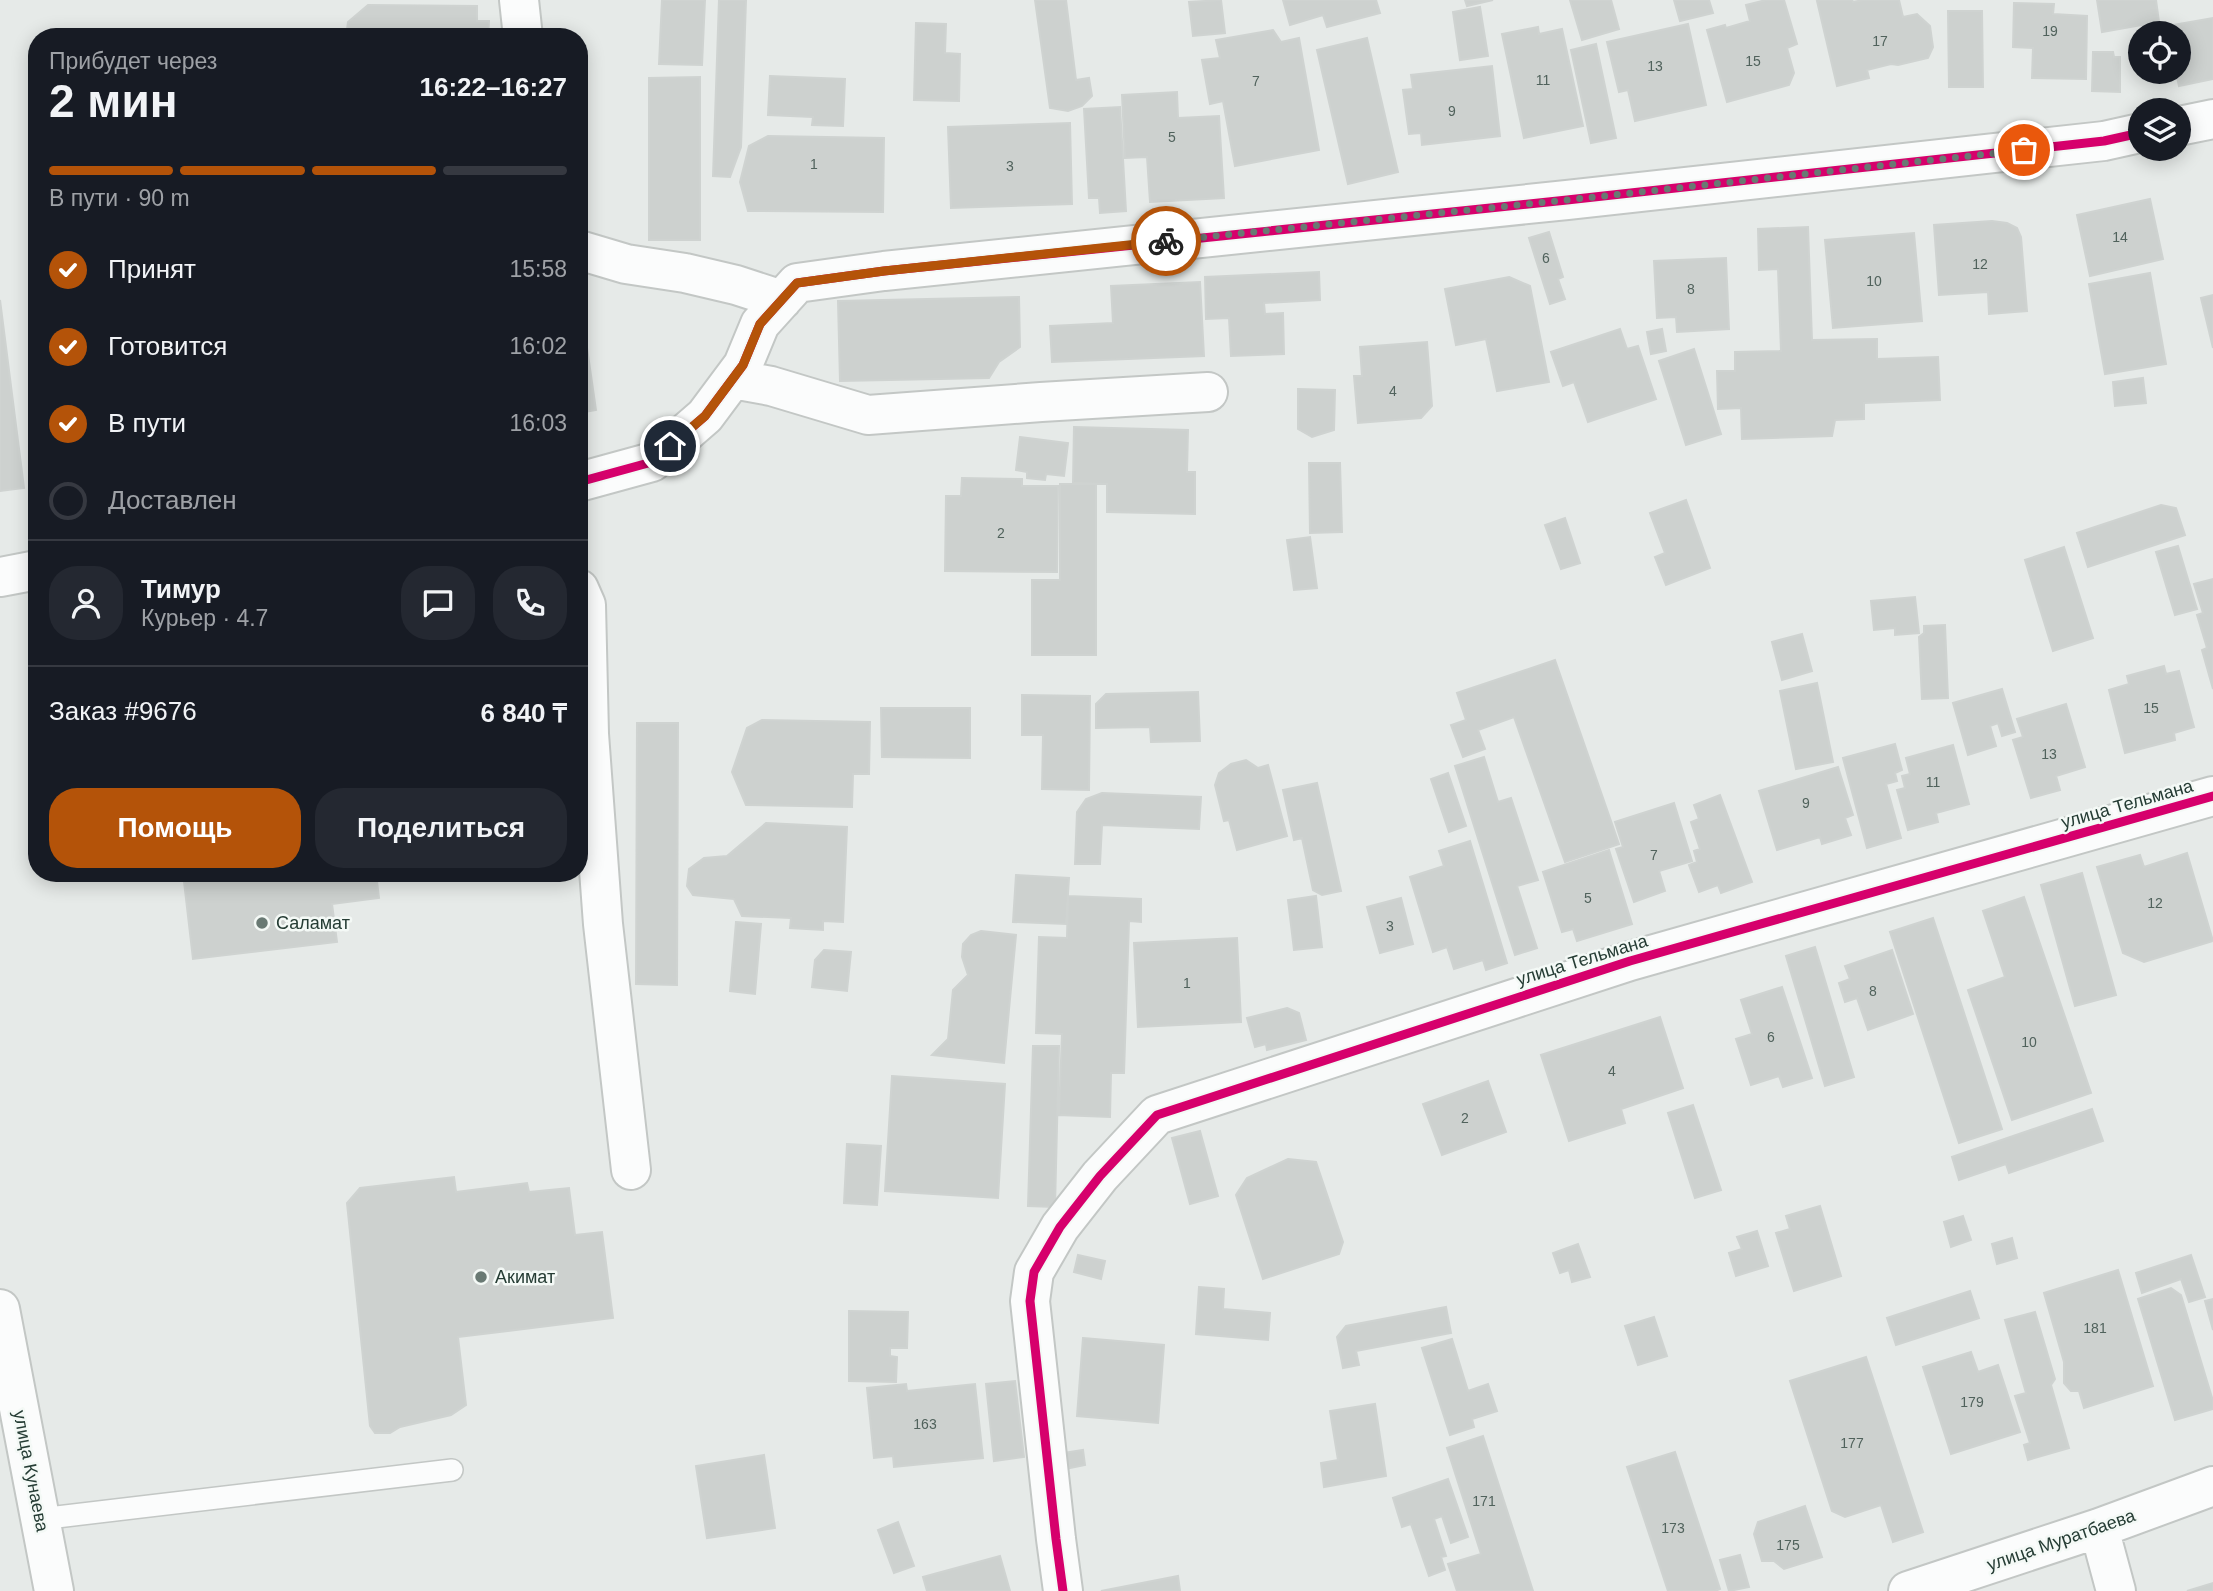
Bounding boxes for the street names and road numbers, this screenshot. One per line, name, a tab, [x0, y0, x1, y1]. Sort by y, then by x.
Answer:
street label: улица Тельмана	[2059, 775, 2196, 832]
street label: улица Тельмана	[1514, 930, 1651, 989]
street label: улица Кунаева	[9, 1409, 53, 1534]
street label: улица Муратбаева	[1984, 1505, 2139, 1575]

